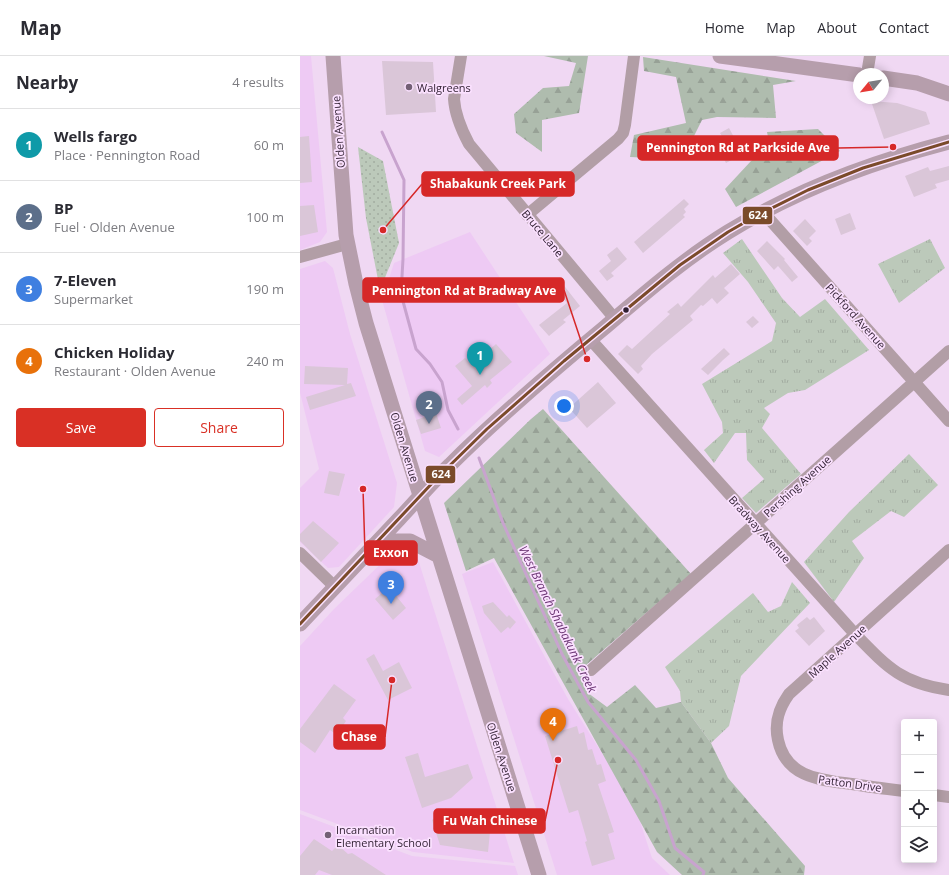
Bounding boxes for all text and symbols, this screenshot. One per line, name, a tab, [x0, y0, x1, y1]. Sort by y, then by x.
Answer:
text: Map	[20, 15, 61, 41]
text: Home	[705, 18, 744, 37]
text: Map	[766, 18, 795, 37]
text: About	[817, 18, 857, 37]
text: Contact	[879, 18, 929, 37]
north arrow	[853, 68, 889, 104]
text: Nearby	[16, 71, 78, 94]
text: 4 results	[232, 73, 284, 91]
place label: Walgreens	[417, 80, 471, 95]
marker: Walgreens	[404, 82, 414, 92]
street label: Olden Avenue	[328, 95, 348, 169]
text: Wells fargo	[54, 126, 137, 146]
text: 1	[25, 136, 33, 154]
text: 60 m	[254, 136, 284, 154]
callout: Pennington Rd at Parkside Ave	[638, 136, 838, 160]
text: Pennington Rd at Parkside Ave	[646, 139, 830, 156]
text: Place · Pennington Road	[54, 146, 200, 164]
callout: Shabakunk Creek Park	[422, 172, 574, 196]
text: Shabakunk Creek Park	[430, 175, 566, 192]
text: BP	[54, 198, 74, 218]
street label: Bruce Lane	[519, 206, 567, 260]
line badge: 624	[742, 206, 773, 225]
text: 624	[749, 207, 768, 222]
text: 2	[25, 208, 33, 226]
text: 100 m	[246, 208, 284, 226]
text: Fuel · Olden Avenue	[54, 218, 175, 236]
text: 7-Eleven	[54, 270, 117, 290]
callout: Pennington Rd at Bradway Ave	[363, 278, 564, 302]
text: 3	[25, 280, 33, 298]
text: 190 m	[246, 280, 284, 298]
street label: Pickford Avenue	[823, 280, 889, 352]
text: Pennington Rd at Bradway Ave	[372, 282, 556, 299]
text: Supermarket	[54, 290, 133, 308]
unlabelled marker	[621, 305, 631, 315]
text: Chicken Holiday	[54, 342, 175, 362]
pin: 1	[467, 342, 493, 375]
text: 4	[25, 352, 33, 370]
text: 240 m	[246, 352, 284, 370]
text: Restaurant · Olden Avenue	[54, 362, 216, 380]
pin: 2	[416, 391, 442, 424]
your location	[554, 396, 574, 416]
button: Save	[16, 408, 146, 447]
button: Share	[154, 408, 284, 447]
street label: Olden Avenue	[387, 410, 423, 484]
street label: Pershing Avenue	[760, 452, 834, 520]
line badge: 624	[425, 465, 456, 484]
text: 624	[432, 466, 451, 481]
street label: Bradway Avenue	[726, 492, 794, 566]
callout: Exxon	[365, 541, 417, 565]
water label: West Branch Shabakunk Creek	[515, 543, 601, 696]
text: Exxon	[373, 544, 409, 561]
pin: 3	[378, 571, 404, 604]
street label: Maple Avenue	[805, 621, 869, 681]
pin: 4	[540, 708, 566, 741]
map controls	[901, 719, 937, 863]
button: +	[901, 719, 937, 755]
street label: Olden Avenue	[484, 720, 520, 794]
callout: Chase	[334, 725, 385, 749]
text: Chase	[341, 728, 377, 745]
button: −	[901, 755, 937, 791]
street label: Patton Drive	[817, 771, 883, 795]
button: locate	[901, 791, 937, 827]
callout: Fu Wah Chinese	[434, 809, 545, 833]
text: Fu Wah Chinese	[443, 812, 537, 829]
place label: Incarnation Elementary School	[336, 822, 431, 850]
button: layers	[901, 827, 937, 863]
marker: Incarnation Elementary School	[323, 830, 333, 840]

